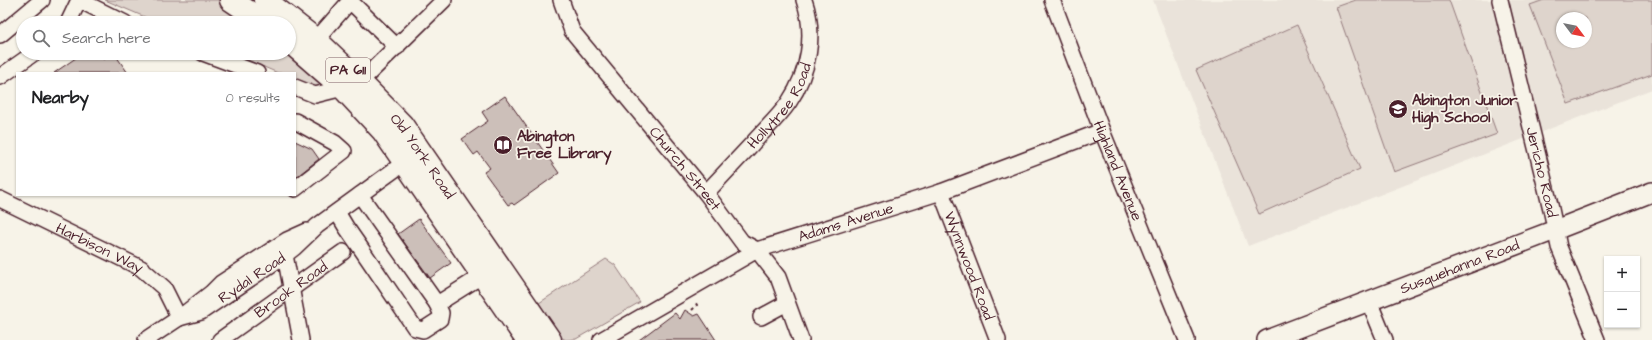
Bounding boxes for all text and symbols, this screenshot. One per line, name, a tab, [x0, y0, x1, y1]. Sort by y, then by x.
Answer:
north arrow	[1556, 12, 1592, 48]
search box	[16, 16, 296, 60]
icon: search	[30, 27, 52, 49]
text: Search here	[62, 28, 151, 49]
road number: PA 611	[326, 58, 370, 82]
street label: Hollytree Road	[742, 60, 817, 153]
text: Nearby	[32, 86, 89, 110]
text: 0 results	[225, 89, 280, 107]
place label: Abington Junior High School	[1412, 90, 1518, 130]
school or university icon: Abington Junior High School	[1387, 98, 1409, 120]
street label: Old York Road	[385, 108, 460, 203]
street label: Highland Avenue	[1088, 117, 1148, 224]
street label: Church Street	[645, 122, 726, 215]
street label: Jericho Road	[1521, 125, 1563, 219]
place label: Abington Free Library	[517, 126, 612, 165]
library icon: Abington Free Library	[492, 134, 514, 156]
street label: Adams Avenue	[795, 197, 896, 247]
street label: Wynnwood Road	[939, 208, 1000, 323]
street label: Harbison Way	[52, 217, 147, 279]
street label: Susquehanna Road	[1397, 234, 1523, 299]
street label: Rydal Road	[214, 247, 290, 308]
street label: Brook Road	[250, 256, 332, 323]
map controls	[1604, 256, 1640, 328]
button: +	[1604, 256, 1640, 292]
button: −	[1604, 292, 1640, 328]

